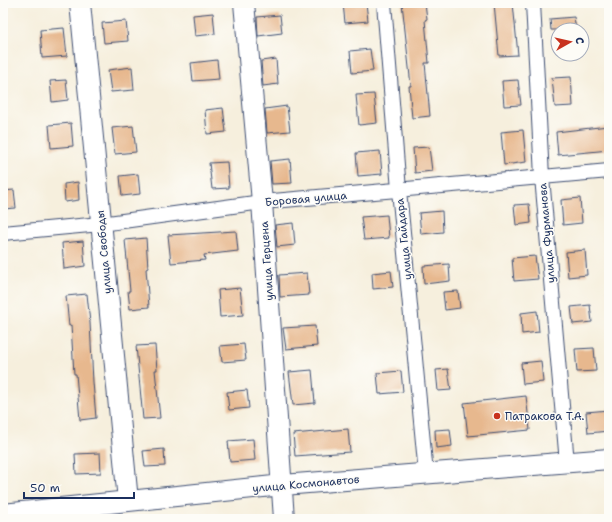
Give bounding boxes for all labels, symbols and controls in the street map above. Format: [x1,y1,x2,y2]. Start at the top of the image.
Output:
north arrow [550,22,590,62]
text: С [572,36,587,45]
street label: улица Фурманова [535,182,559,284]
street label: Боровая улица [264,188,348,210]
street label: улица Гайдара [392,197,416,281]
street label: улица Свободы [93,210,115,294]
street label: улица Герцена [257,221,277,301]
place label: Патракова Т.А. [505,409,584,424]
marker: Патракова Т.А. [492,411,502,421]
street label: улица Космонавтов [252,472,360,496]
scale bar [24,474,134,500]
text: 50 m [30,480,60,496]

